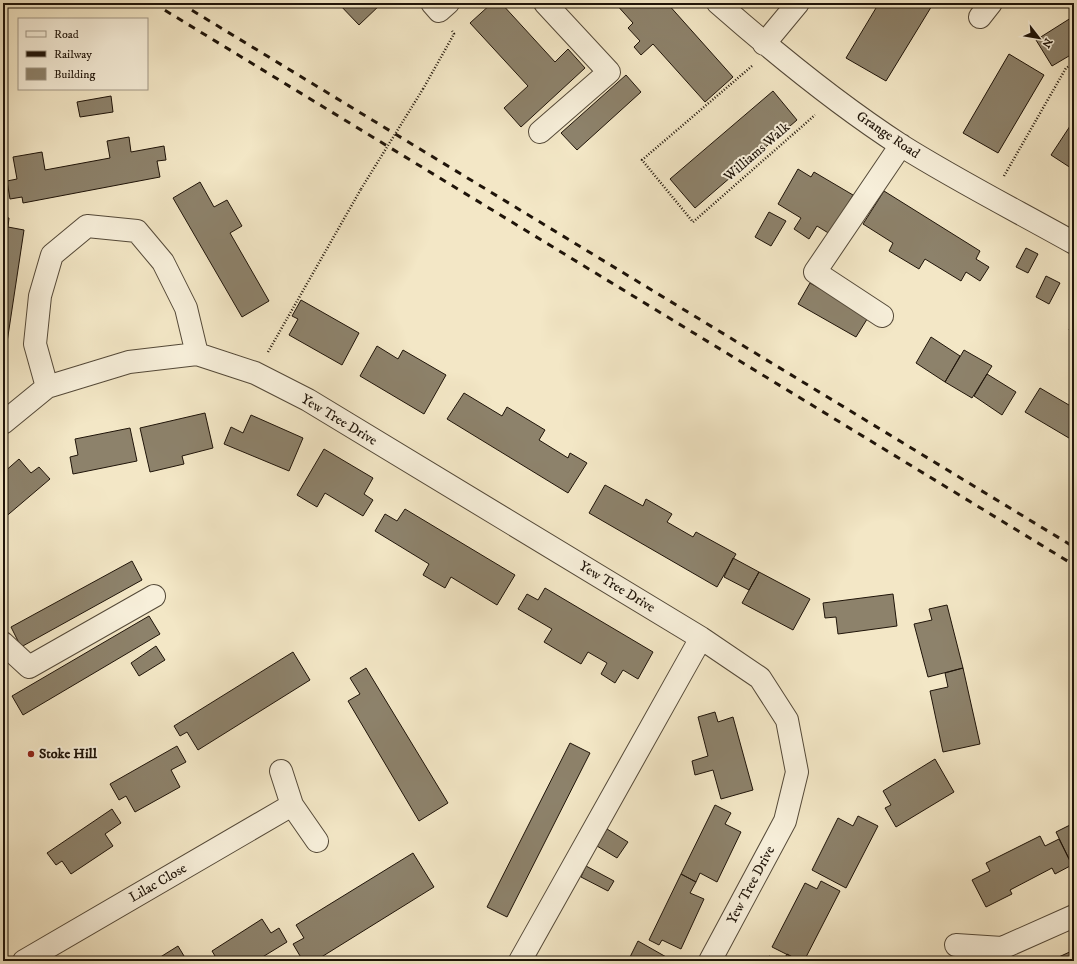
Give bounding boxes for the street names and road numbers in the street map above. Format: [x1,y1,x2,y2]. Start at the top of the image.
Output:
street label: Grange Road [853,107,923,163]
street label: Williams Walk [720,118,794,186]
street label: Yew Tree Drive [298,390,381,450]
street label: Yew Tree Drive [576,557,659,617]
street label: Yew Tree Drive [723,843,779,927]
street label: Lilac Close [126,859,190,907]

